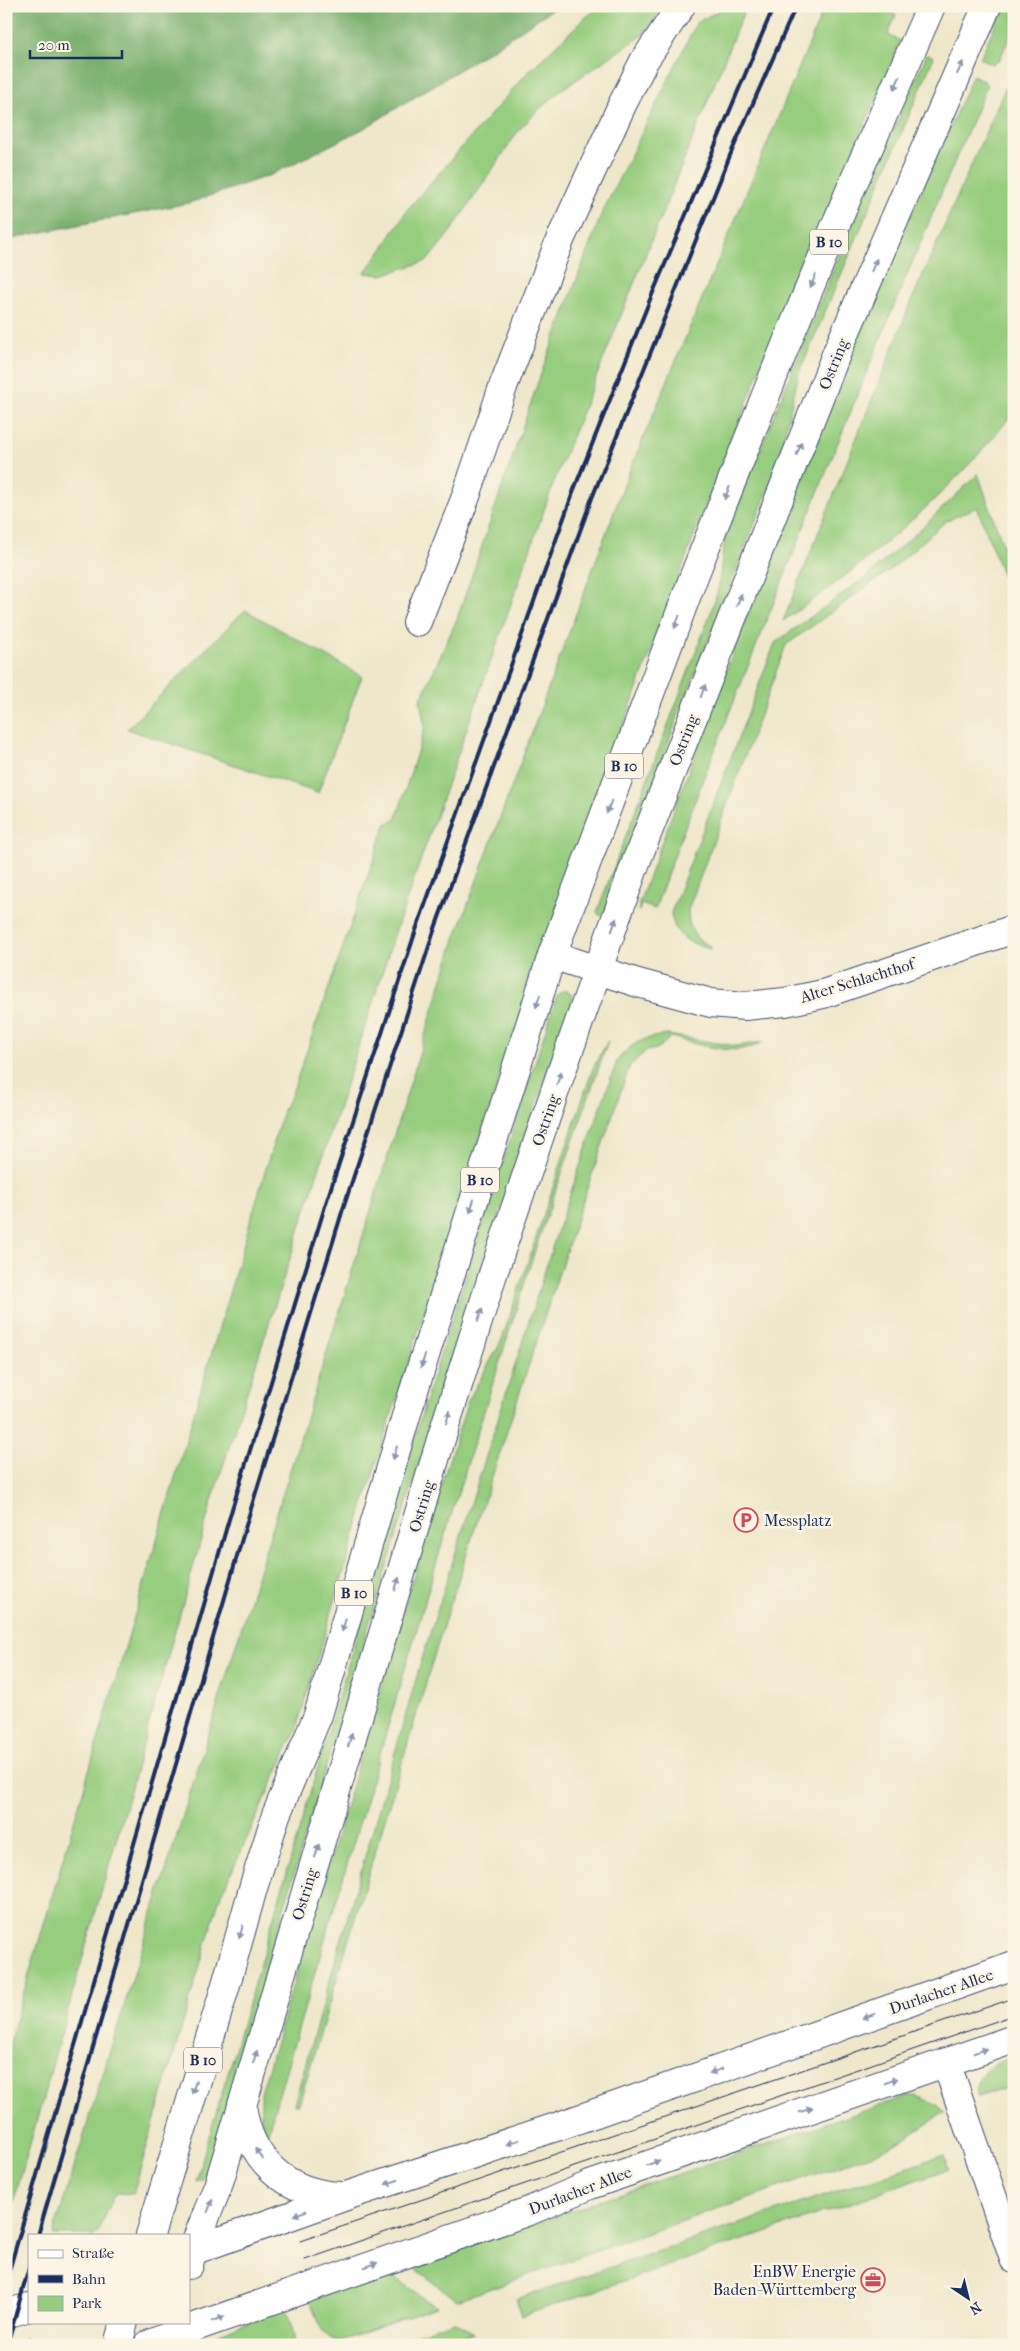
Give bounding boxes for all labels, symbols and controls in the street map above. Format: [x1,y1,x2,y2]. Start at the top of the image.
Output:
scale bar [30,28,122,60]
text: 20 m [38,36,70,54]
one-way arrow [956,61,964,75]
one-way arrow [893,76,901,90]
road number: B 10 [810,230,848,254]
one-way arrow [870,257,878,272]
one-way arrow [808,273,816,288]
street label: Ostring [815,335,852,393]
one-way arrow [796,442,804,456]
one-way arrow [723,485,730,500]
one-way arrow [736,592,743,607]
one-way arrow [673,615,681,630]
one-way arrow [699,683,707,698]
street label: Ostring [665,711,702,769]
road number: B 10 [605,754,643,778]
one-way arrow [605,800,612,815]
one-way arrow [611,917,618,932]
street label: Alter Schlachthof [797,953,920,1007]
one-way arrow [533,994,541,1009]
one-way arrow [555,1070,563,1085]
street label: Ostring [528,1091,563,1149]
road number: B 10 [461,1168,499,1192]
one-way arrow [467,1199,475,1214]
one-way arrow [477,1308,484,1323]
one-way arrow [419,1354,427,1369]
one-way arrow [444,1410,452,1425]
one-way arrow [391,1445,399,1460]
street label: Ostring [405,1477,439,1535]
parking icon: Messplatz [733,1507,759,1533]
place label: Messplatz [764,1511,831,1530]
one-way arrow [394,1577,402,1592]
road number: B 10 [335,1580,373,1606]
one-way arrow [340,1618,348,1633]
one-way arrow [347,1732,355,1747]
one-way arrow [313,1843,321,1858]
street label: Ostring [288,1865,322,1923]
one-way arrow [236,1924,244,1939]
street label: Durlacher Allee [887,1965,996,2018]
one-way arrow [861,2013,876,2020]
one-way arrow [973,2046,988,2054]
road number: B 10 [184,2048,222,2072]
one-way arrow [252,2049,260,2064]
one-way arrow [708,2067,723,2075]
one-way arrow [884,2077,899,2085]
one-way arrow [190,2080,198,2095]
one-way arrow [799,2106,814,2114]
one-way arrow [505,2139,520,2146]
one-way arrow [254,2147,264,2161]
one-way arrow [645,2159,660,2166]
street label: Durlacher Allee [526,2162,634,2219]
one-way arrow [384,2179,399,2186]
one-way arrow [206,2198,214,2213]
one-way arrow [293,2209,308,2217]
legend [28,2234,190,2324]
text: Straße [72,2244,115,2262]
one-way arrow [364,2260,379,2268]
place label: EnBW Energie Baden-Württemberg [713,2262,856,2299]
office icon: EnBW Energie Baden-Württemberg [860,2267,886,2293]
text: Bahn [72,2270,106,2288]
north arrow [942,2274,992,2324]
text: Park [72,2294,102,2312]
text: N [966,2298,984,2318]
one-way arrow [211,2315,226,2323]

